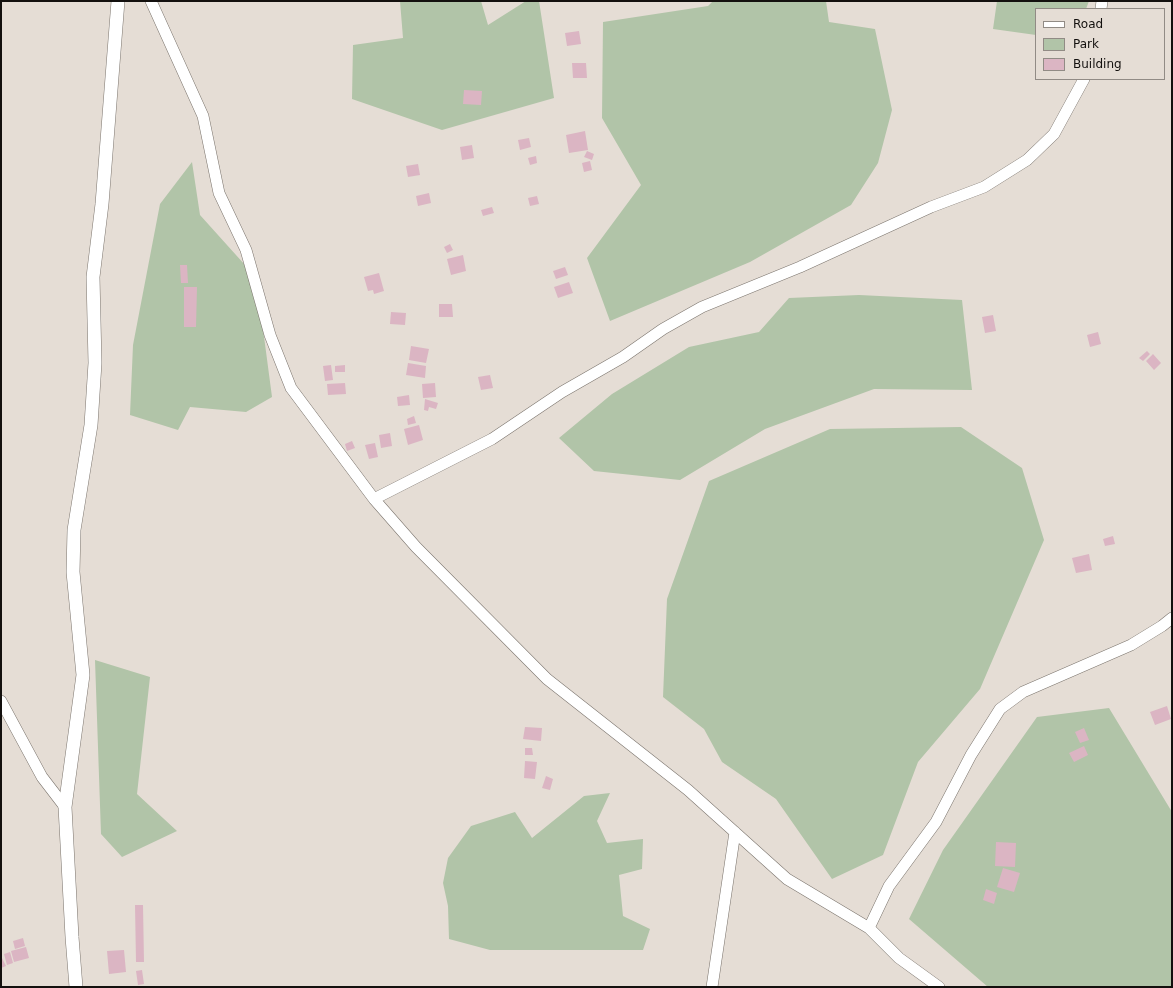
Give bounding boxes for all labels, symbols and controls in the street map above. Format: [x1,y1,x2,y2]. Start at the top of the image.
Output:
legend [1035,8,1165,80]
text: Road [1073,17,1103,31]
text: Park [1073,37,1099,51]
text: Building [1073,57,1122,71]

